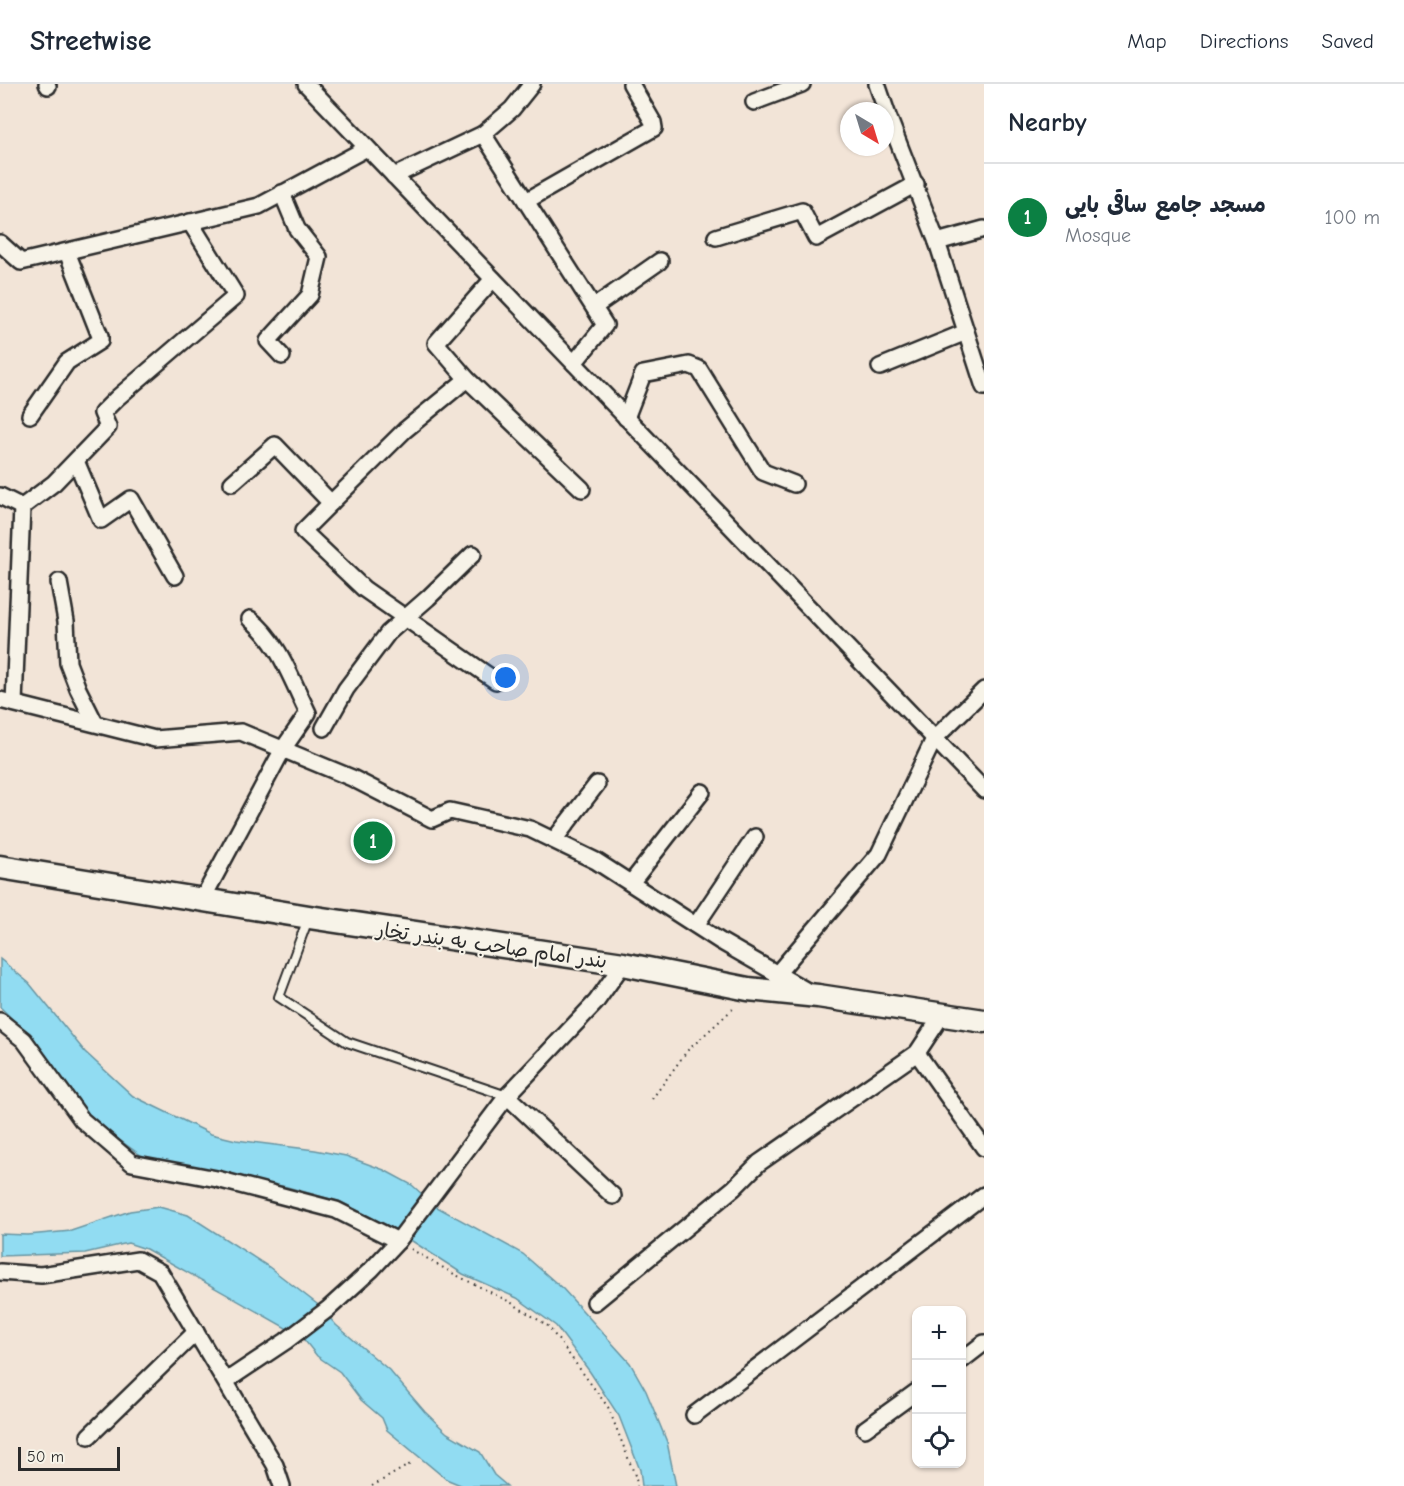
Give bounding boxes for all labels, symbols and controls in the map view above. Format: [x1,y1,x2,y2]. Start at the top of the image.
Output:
text: Streetwise [30,25,151,57]
text: Map [1127,29,1167,53]
text: Directions [1200,29,1289,53]
text: Saved [1322,29,1374,53]
north arrow [840,102,894,156]
text: Nearby [1008,108,1087,138]
text: مسجد جامع ساقی بایی [1065,192,1266,218]
text: 1 [1024,206,1031,229]
text: 100 m [1325,206,1380,229]
text: Mosque [1065,224,1131,247]
your location [491,663,520,692]
pin: 1 [354,818,392,864]
street label: بندر امام صاحب به بندر تخار [373,918,609,976]
map controls [912,1306,966,1468]
button: + [912,1306,966,1360]
button: − [912,1360,966,1414]
button: locate [912,1414,966,1468]
scale bar [18,1444,120,1472]
text: 50 m [27,1448,64,1466]

